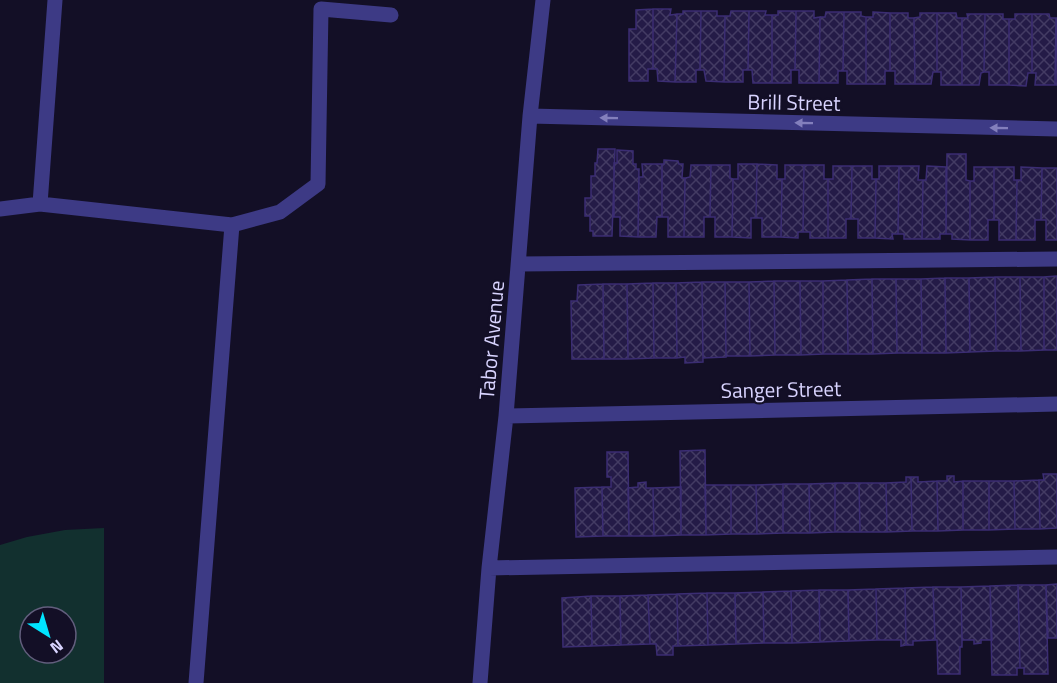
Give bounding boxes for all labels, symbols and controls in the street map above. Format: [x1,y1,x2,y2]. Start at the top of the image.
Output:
street label: Brill Street [747,85,842,119]
one-way arrow [599,114,618,123]
one-way arrow [794,118,813,128]
one-way arrow [989,123,1008,133]
street label: Tabor Avenue [470,279,512,401]
street label: Sanger Street [720,372,842,406]
north arrow [18,605,78,665]
text: N [45,634,69,660]

